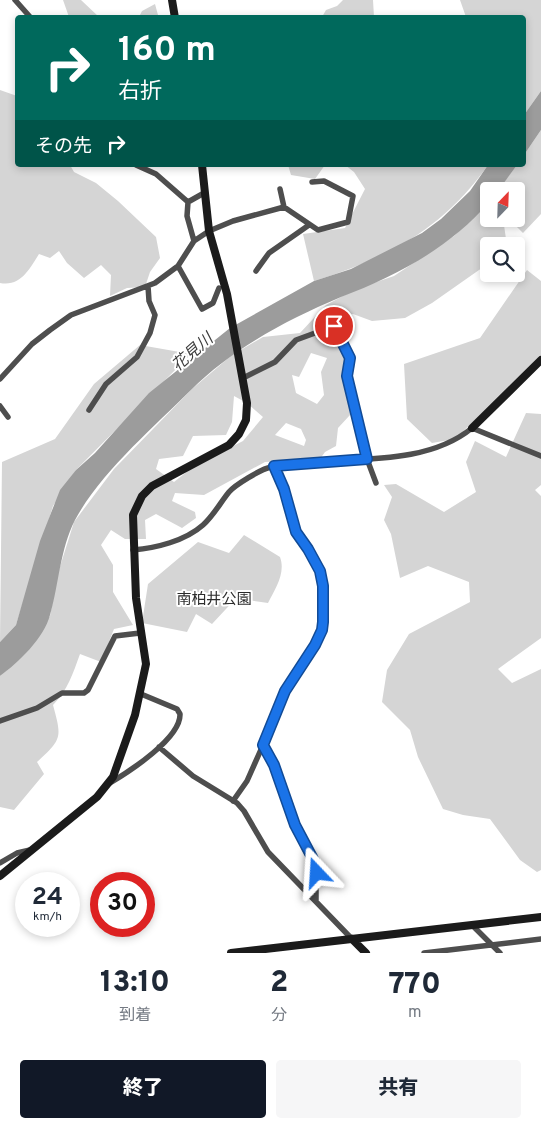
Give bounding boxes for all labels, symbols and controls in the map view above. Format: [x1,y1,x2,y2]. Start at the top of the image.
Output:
text: 160 m [118,29,216,73]
icon: right [35,35,100,100]
text: 右折 [118,79,162,106]
icon: right [102,130,130,158]
text: その先 [35,135,92,159]
north arrow [480,182,525,228]
map controls [480,182,525,282]
button: search [480,237,525,282]
pin [313,305,355,347]
icon: arrive [320,312,348,340]
water label: 花見川 [168,328,219,376]
park label: 南柏井公園 [176,590,252,610]
position arrow [290,846,342,898]
speed limit sign: 30 [90,872,155,937]
text: 24 [32,882,63,914]
text: km/h [33,909,62,925]
text: 13:10 [100,965,170,1002]
text: 2 [270,965,288,1002]
text: 770 [389,967,441,1004]
text: m [408,1003,421,1023]
text: 到着 [119,1006,151,1026]
text: 分 [271,1006,287,1026]
button: 終了 [20,1060,266,1118]
button: 共有 [276,1060,521,1118]

